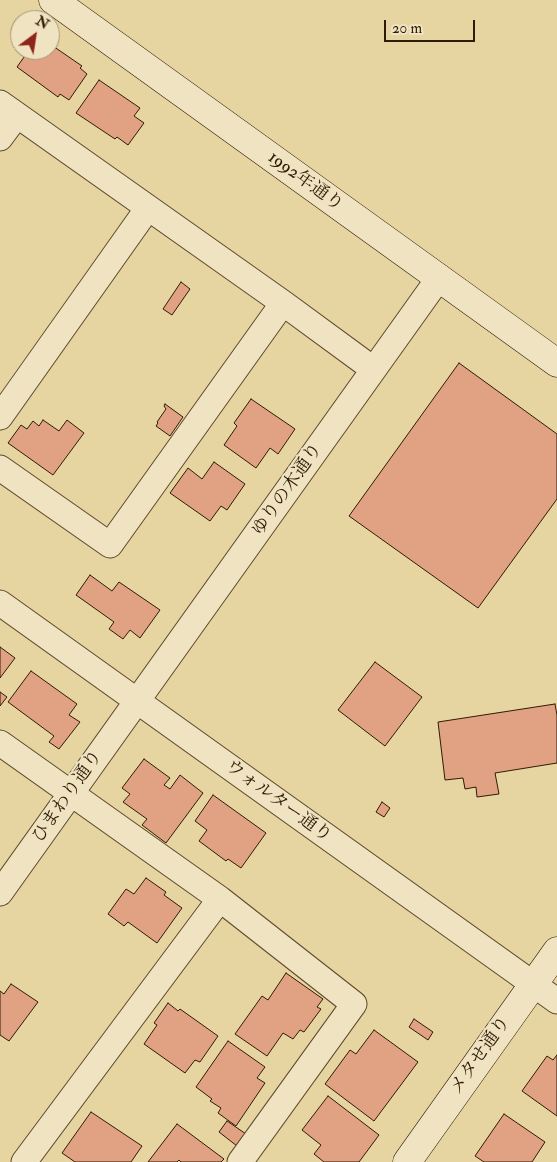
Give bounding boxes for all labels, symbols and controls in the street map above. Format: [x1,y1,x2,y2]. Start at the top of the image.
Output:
north arrow [10,10,60,60]
scale bar [387,10,478,42]
text: N [33,12,52,33]
text: 20 m [392,19,422,38]
street label: 1992年通り [263,147,347,217]
street label: ゆりの木通り [248,440,328,540]
street label: ひまわり通り [28,747,108,847]
street label: ウォルター通り [221,756,335,848]
street label: メタせ通り [446,1013,516,1099]

